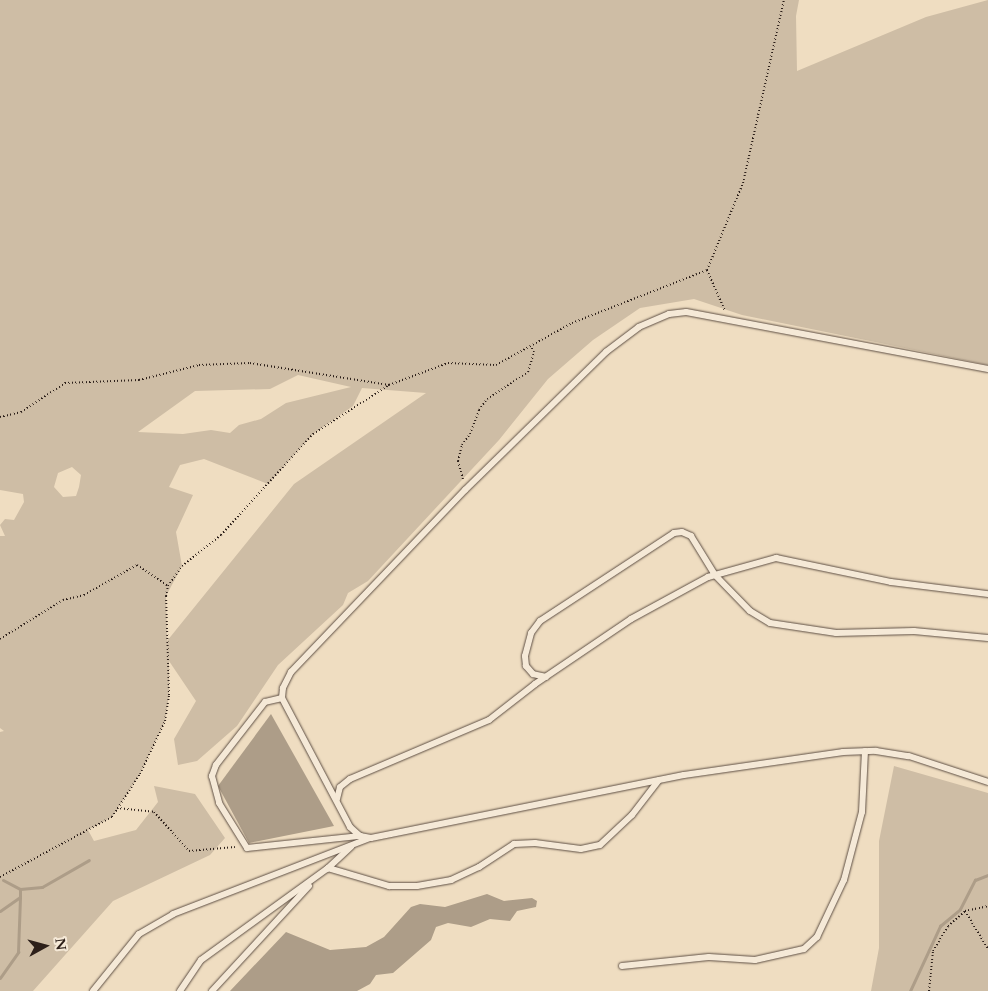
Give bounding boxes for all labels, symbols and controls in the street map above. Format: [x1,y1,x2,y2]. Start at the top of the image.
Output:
north arrow [20,921,70,971]
text: N [50,937,71,951]

